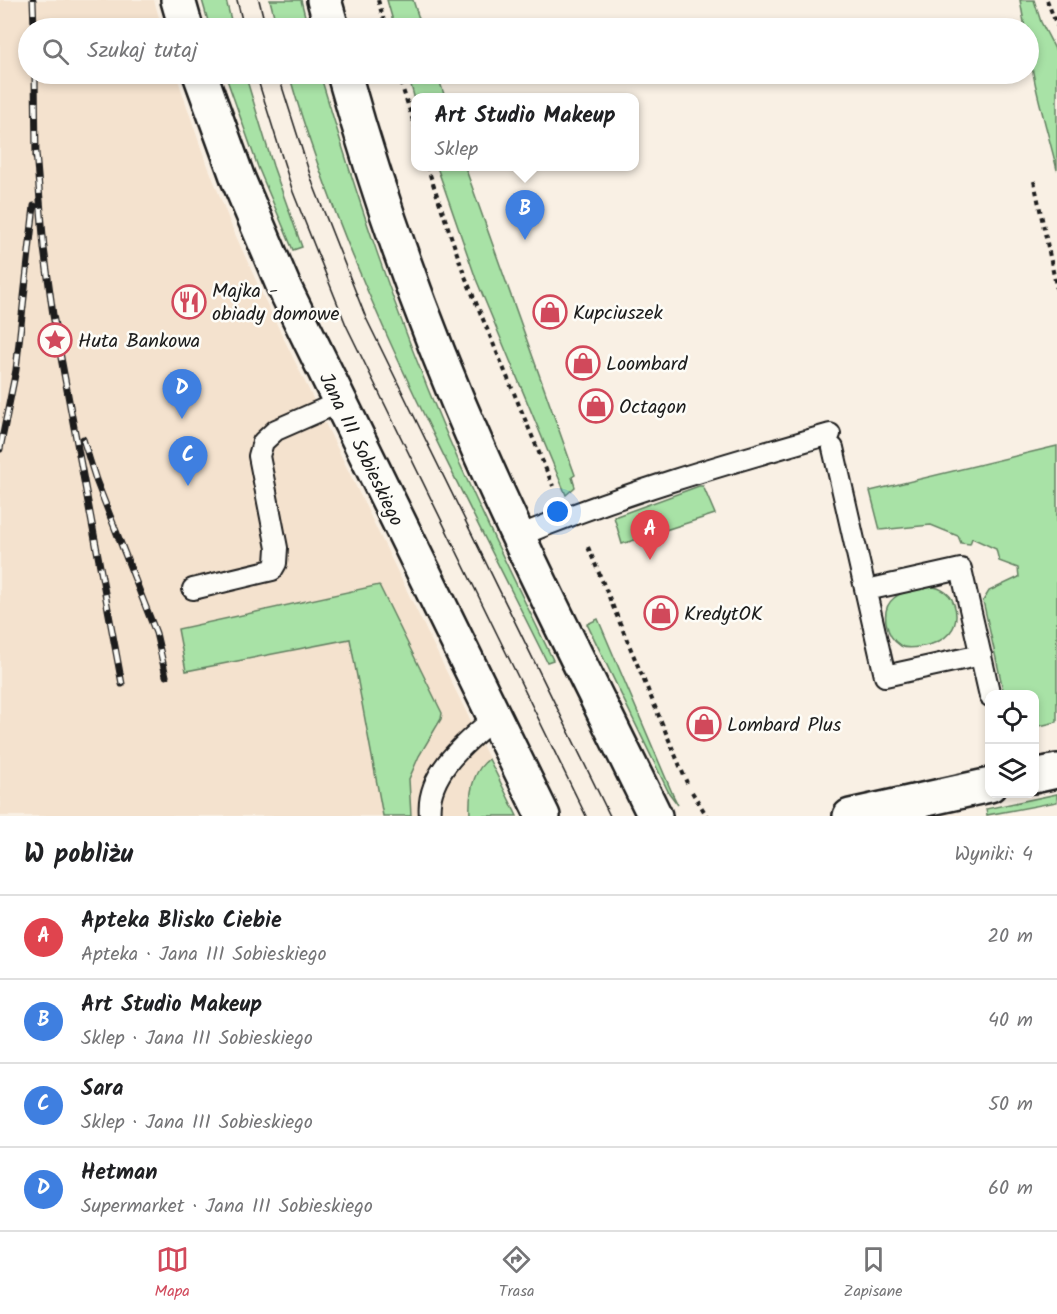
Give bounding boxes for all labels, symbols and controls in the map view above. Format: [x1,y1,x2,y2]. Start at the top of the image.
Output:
search box [18,18,1039,84]
text: Szukaj tutaj [87,34,198,69]
icon: search [39,35,72,68]
popup [411,93,639,171]
text: Art Studio Makeup [434,99,616,134]
text: Sklep [434,134,478,166]
pin: B [506,190,544,240]
place label: Majka - obiady domowe [212,276,340,331]
restaurant icon: Majka - obiady domowe [171,284,207,320]
shop icon: Kupciuszek [532,294,568,330]
place label: Kupciuszek [573,298,664,330]
place icon: Huta Bankowa [37,322,73,358]
place label: Huta Bankowa [78,326,200,358]
shop icon: Loombard [565,345,601,381]
place label: Loombard [606,349,688,381]
street label: Jana III Sobieskiego [309,368,411,532]
pin: D [162,370,201,419]
shop icon: Octagon [578,388,614,424]
place label: Octagon [619,392,687,424]
pin: C [168,436,207,486]
your location [543,497,572,526]
pin: A [630,510,670,560]
shop icon: KredytOK [643,595,679,631]
place label: KredytOK [684,599,763,631]
map controls [985,690,1039,798]
button: locate [985,690,1039,744]
shop icon: Lombard Plus [686,706,722,742]
place label: Lombard Plus [727,710,842,742]
button: layers [985,744,1039,798]
text: W pobliżu [24,834,133,876]
text: Wyniki: 4 [954,839,1033,871]
text: Apteka Blisko Ciebie [81,904,282,939]
text: A [37,921,50,953]
text: 20 m [987,921,1033,953]
text: Apteka · Jana III Sobieskiego [81,939,327,971]
text: Art Studio Makeup [81,988,262,1023]
text: B [37,1005,50,1037]
text: 40 m [988,1005,1033,1037]
text: Sklep · Jana III Sobieskiego [81,1023,313,1055]
text: Sara [81,1072,124,1107]
text: C [37,1089,50,1121]
text: 50 m [988,1089,1033,1121]
text: Sklep · Jana III Sobieskiego [81,1107,313,1139]
text: Hetman [81,1156,157,1191]
text: D [37,1173,50,1205]
text: 60 m [988,1173,1033,1205]
text: Supermarket · Jana III Sobieskiego [81,1191,373,1223]
tab: Mapa [155,1243,190,1304]
tab: Trasa [499,1243,535,1304]
tab: Zapisane [844,1243,902,1304]

